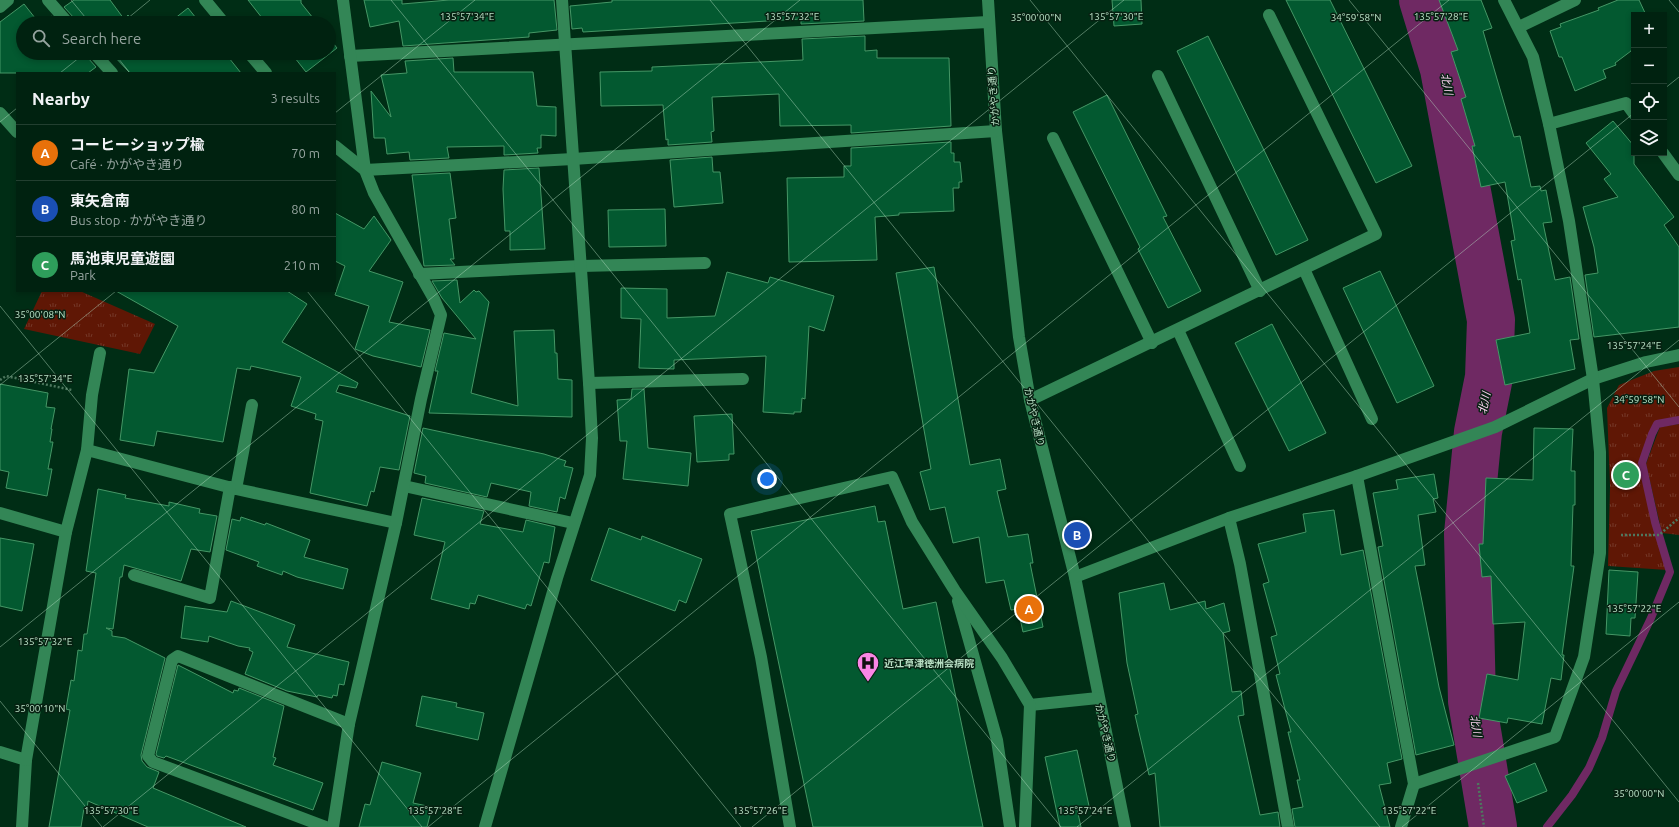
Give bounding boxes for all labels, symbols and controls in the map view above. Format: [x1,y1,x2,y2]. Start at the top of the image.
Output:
text: 135°57'34"E [440,11,495,22]
text: 135°57'32"E [765,11,820,22]
text: 135°57'30"E [1089,11,1144,22]
text: 135°57'28"E [1414,11,1469,22]
text: 35°00'00"N [1011,12,1061,23]
text: 34°59'58"N [1331,12,1381,23]
map controls [1631,12,1667,156]
button: + [1631,12,1667,48]
search box [16,16,336,60]
icon: search [30,27,52,49]
text: Search here [62,30,141,47]
button: − [1631,48,1667,84]
street label: かがやき通り [986,66,1001,126]
water label: 北川 [1439,72,1455,97]
button: locate [1631,84,1667,120]
text: Nearby [32,89,90,108]
text: 3 results [270,91,320,105]
button: layers [1631,120,1667,156]
text: コーヒーショップ楡 [70,136,205,153]
text: A [40,146,50,160]
text: 70 m [291,146,320,160]
text: Café · かがやき通り [70,157,184,171]
text: 東矢倉南 [70,192,130,209]
text: B [41,202,49,216]
text: 80 m [291,202,320,216]
text: Bus stop · かがやき通り [70,213,207,227]
text: 馬池東児童遊園 [70,250,175,267]
text: C [41,258,49,272]
text: 210 m [284,258,320,272]
text: Park [70,268,96,282]
text: 35°00'08"N [15,309,65,320]
text: 135°57'24"E [1607,340,1662,351]
text: 135°57'34"E [18,373,73,384]
street label: かがやき通り [1022,387,1047,448]
water label: 北川 [1476,390,1492,415]
text: 34°59'58"N [1614,394,1664,405]
pin: C [1613,460,1639,490]
your location [757,469,777,489]
pin: B [1064,520,1090,550]
pin: A [1016,594,1042,624]
text: 135°57'22"E [1607,603,1662,614]
text: 135°57'32"E [18,636,73,647]
hospital icon: 近江草津徳洲会病院 [855,650,881,683]
place label: 近江草津徳洲会病院 [884,658,974,669]
text: 35°00'10"N [15,703,65,714]
street label: かがやき通り [1093,703,1118,764]
water label: 北川 [1468,714,1484,739]
text: 35°00'00"N [1614,788,1664,799]
text: 135°57'30"E [84,805,139,816]
text: 135°57'28"E [408,805,463,816]
text: 135°57'26"E [733,805,788,816]
text: 135°57'24"E [1058,805,1113,816]
text: 135°57'22"E [1382,805,1437,816]

